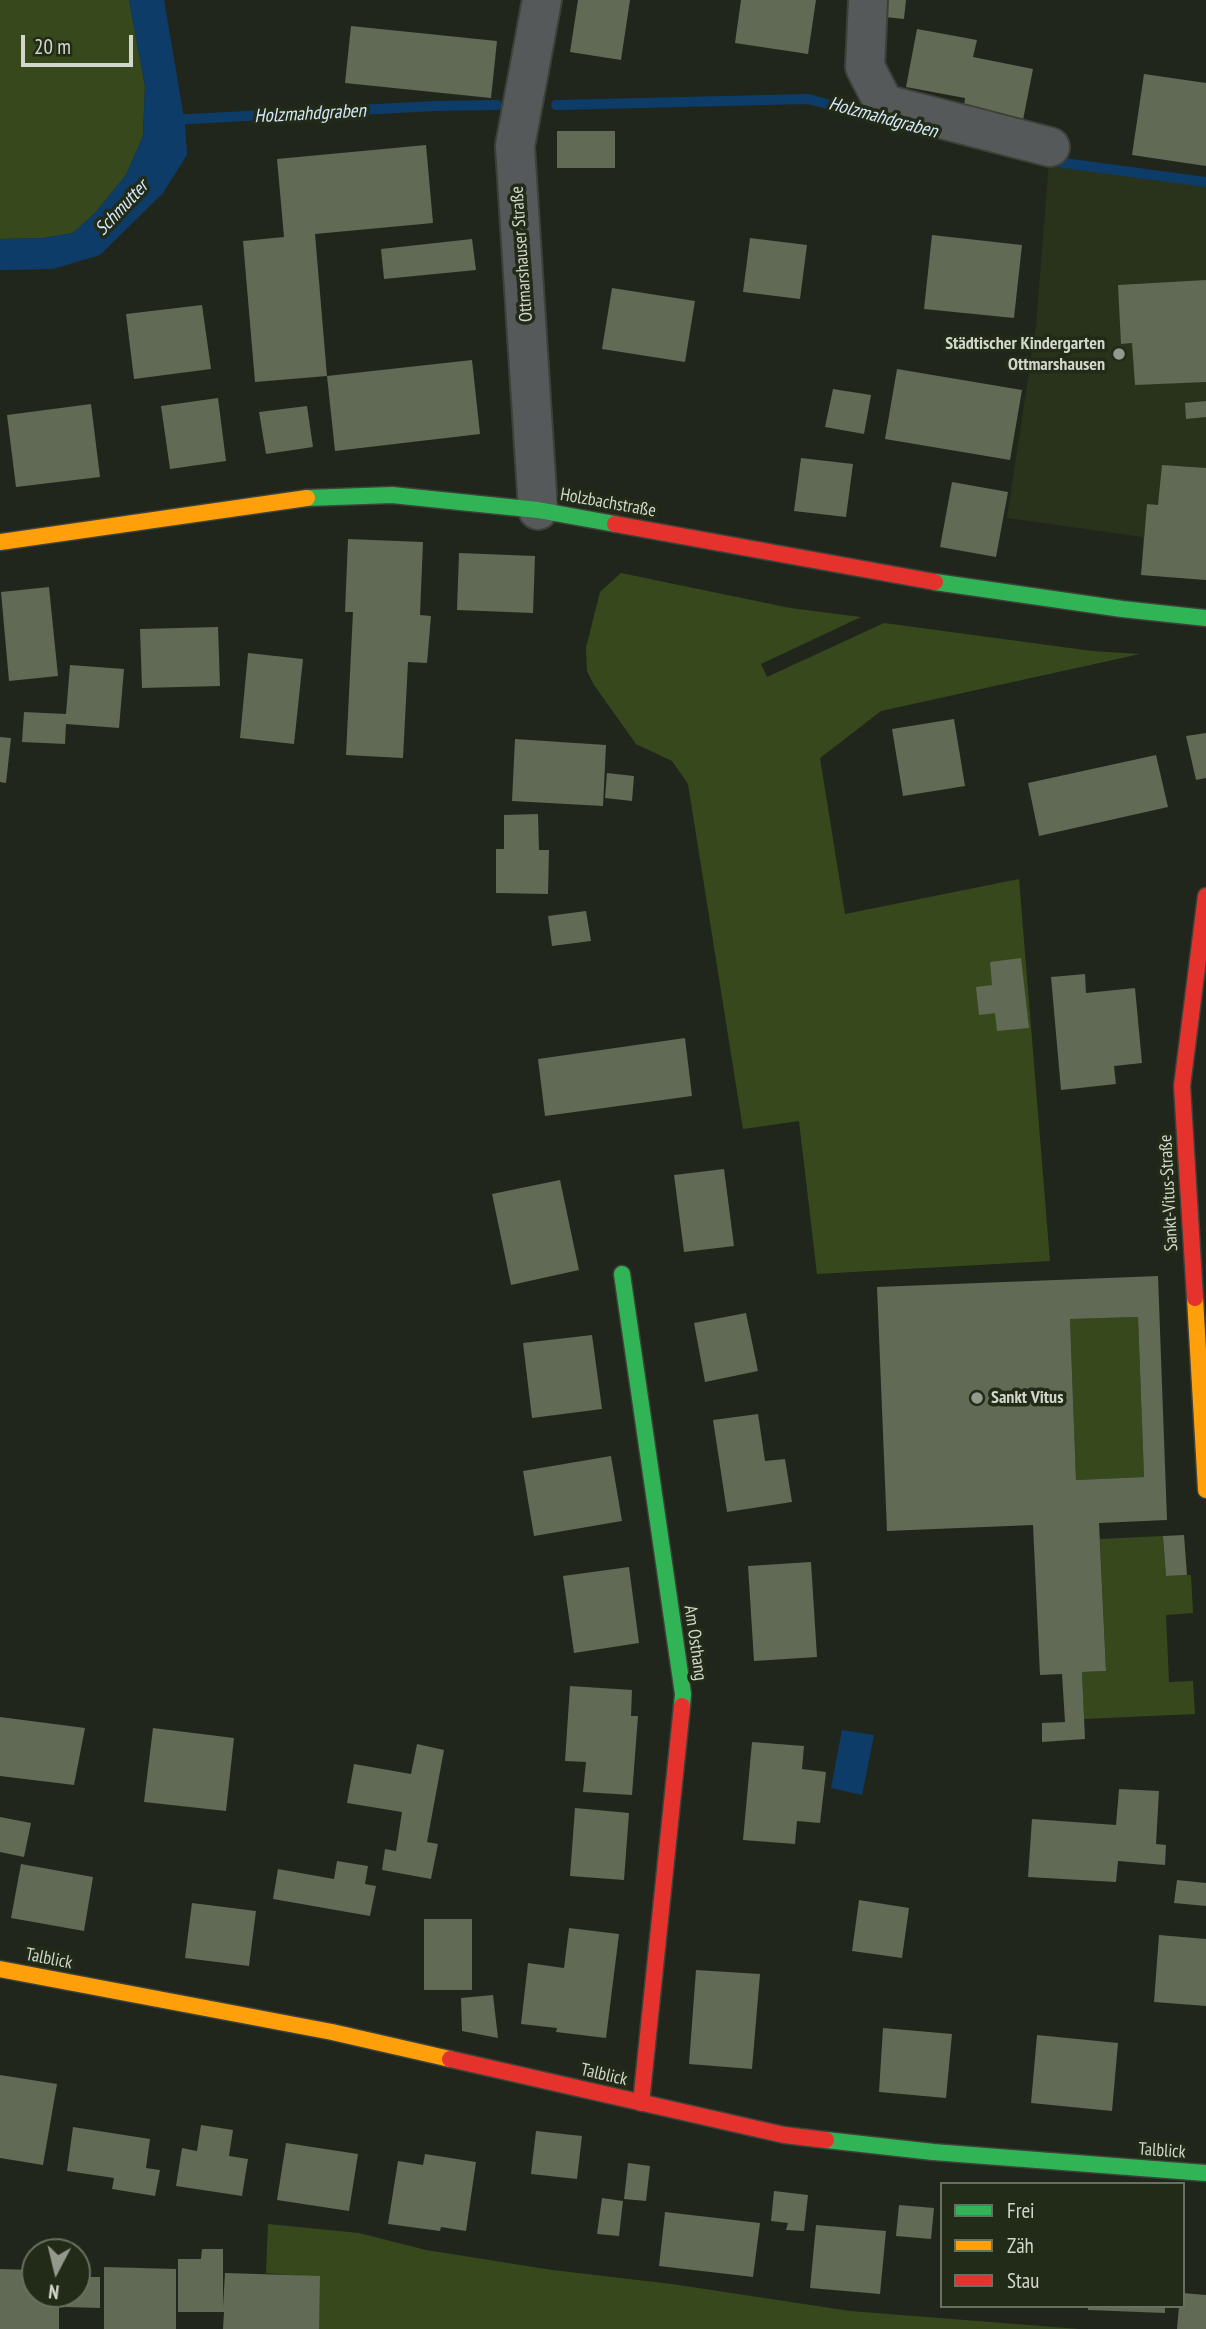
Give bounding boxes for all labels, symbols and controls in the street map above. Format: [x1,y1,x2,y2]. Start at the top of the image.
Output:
scale bar [24,21,136,65]
text: 20 m [34,33,71,60]
water label: Holzmahdgraben [826,93,940,143]
water label: Holzmahdgraben [254,100,366,128]
water label: Schmutter [91,176,153,240]
street label: Ottmarshauser Straße [506,185,538,323]
place label: Städtischer Kindergarten Ottmarshausen [945,333,1105,376]
marker: Städtischer Kindergarten Ottmarshausen [1111,346,1127,362]
street label: Holzbachstraße [558,484,658,522]
street label: Sankt-Vitus-Straße [1155,1134,1183,1252]
place label: Sankt Vitus [991,1387,1063,1409]
marker: Sankt Vitus [969,1390,985,1406]
street label: Am Osthang [679,1604,711,1682]
street label: Talblick [24,1944,74,1974]
street label: Talblick [579,2059,629,2091]
street label: Talblick [1138,2139,1186,2163]
legend [940,2182,1185,2308]
text: Frei [1007,2197,1035,2224]
text: Zäh [1007,2232,1034,2259]
north arrow [21,2238,91,2308]
text: Stau [1007,2267,1039,2294]
text: N [47,2279,60,2304]

